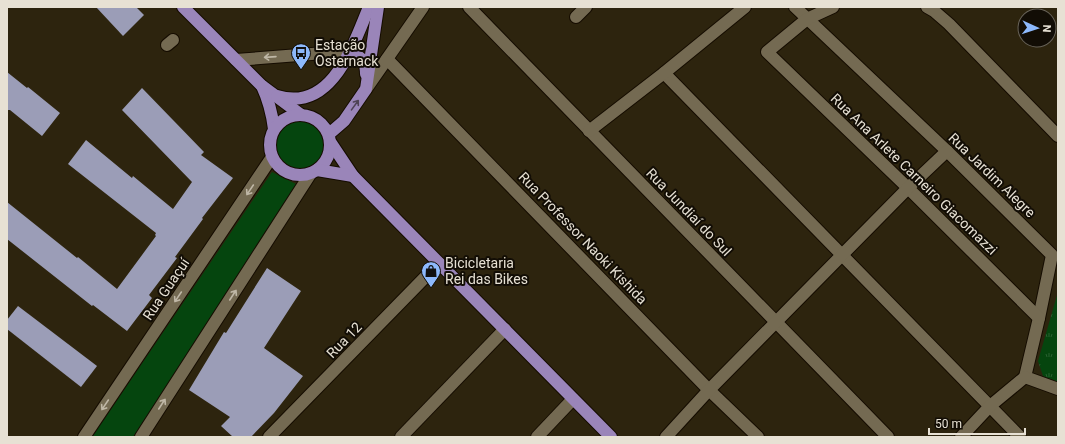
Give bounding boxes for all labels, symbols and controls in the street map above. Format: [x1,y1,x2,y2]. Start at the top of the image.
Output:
north arrow [1017,8,1057,48]
text: N [1040,24,1053,33]
place label: Estação Osternack [315,37,379,69]
bus stop icon: Estação Osternack [290,42,312,70]
one-way arrow [264,54,277,61]
street label: Rua Ana Arlete Carneiro Giacomazzi [828,90,1000,258]
one-way arrow [351,100,359,111]
street label: Rua Jardim Alegre [945,130,1039,220]
street label: Rua Jundiaí do Sul [643,165,735,259]
street label: Rua Professor Naoki Kishida [516,169,650,307]
one-way arrow [246,184,254,195]
street label: Rua Guaçuí [140,255,193,323]
place label: Bicicletaria Rei das Bikes [445,255,528,287]
shop icon: Bicicletaria Rei das Bikes [420,260,442,288]
one-way arrow [229,290,237,301]
one-way arrow [174,292,182,303]
street label: Rua 12 [323,319,365,361]
one-way arrow [158,399,166,410]
one-way arrow [101,400,109,411]
scale bar [929,410,1025,436]
text: 50 m [935,417,962,431]

